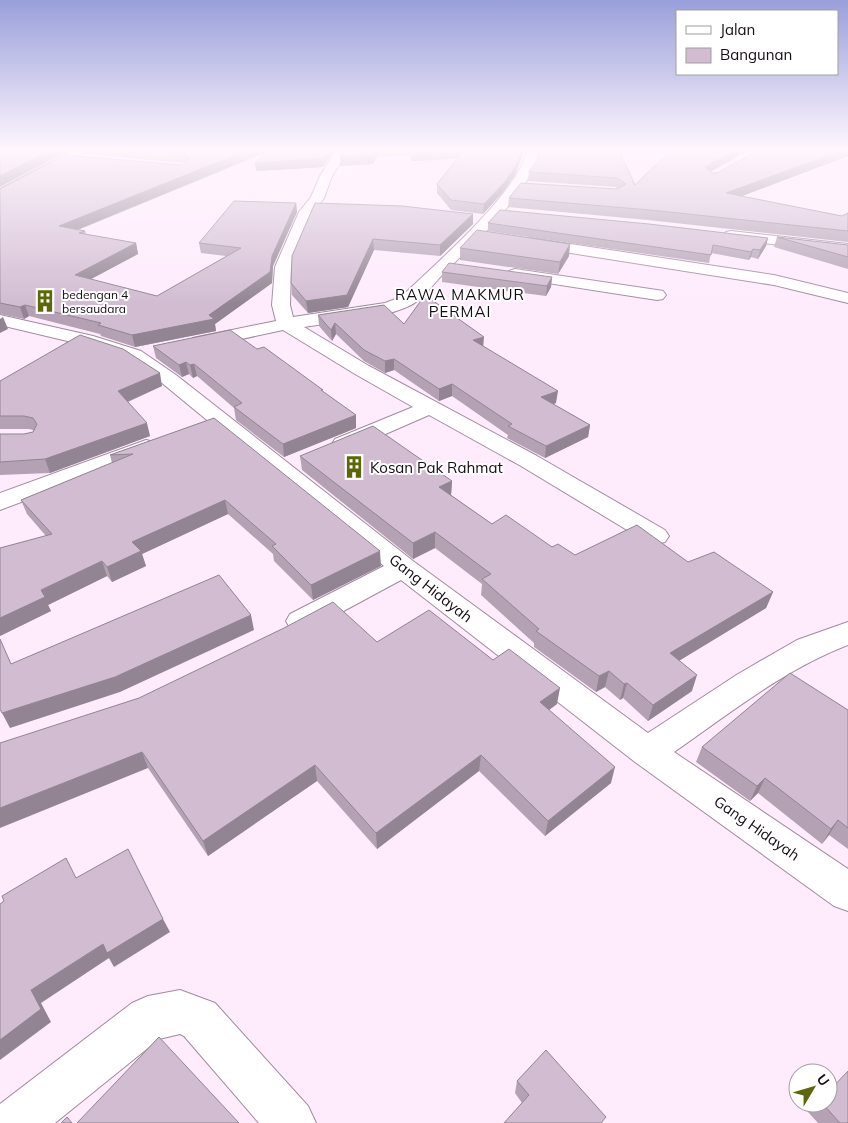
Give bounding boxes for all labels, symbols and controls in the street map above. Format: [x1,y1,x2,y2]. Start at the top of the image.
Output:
legend [676,10,838,75]
text: Jalan [720,20,755,39]
text: Bangunan [720,45,792,64]
district label: RAWA MAKMUR PERMAI [395,285,525,321]
place label: bedengan 4 bersaudara [62,287,128,316]
building icon: bedengan 4 bersaudara [32,288,58,314]
building icon: Kosan Pak Rahmat [341,454,367,480]
place label: Kosan Pak Rahmat [370,458,503,477]
street label: Gang Hidayah [386,550,476,626]
street label: Gang Hidayah [710,791,804,865]
north arrow [788,1063,838,1113]
text: U [813,1070,834,1090]

